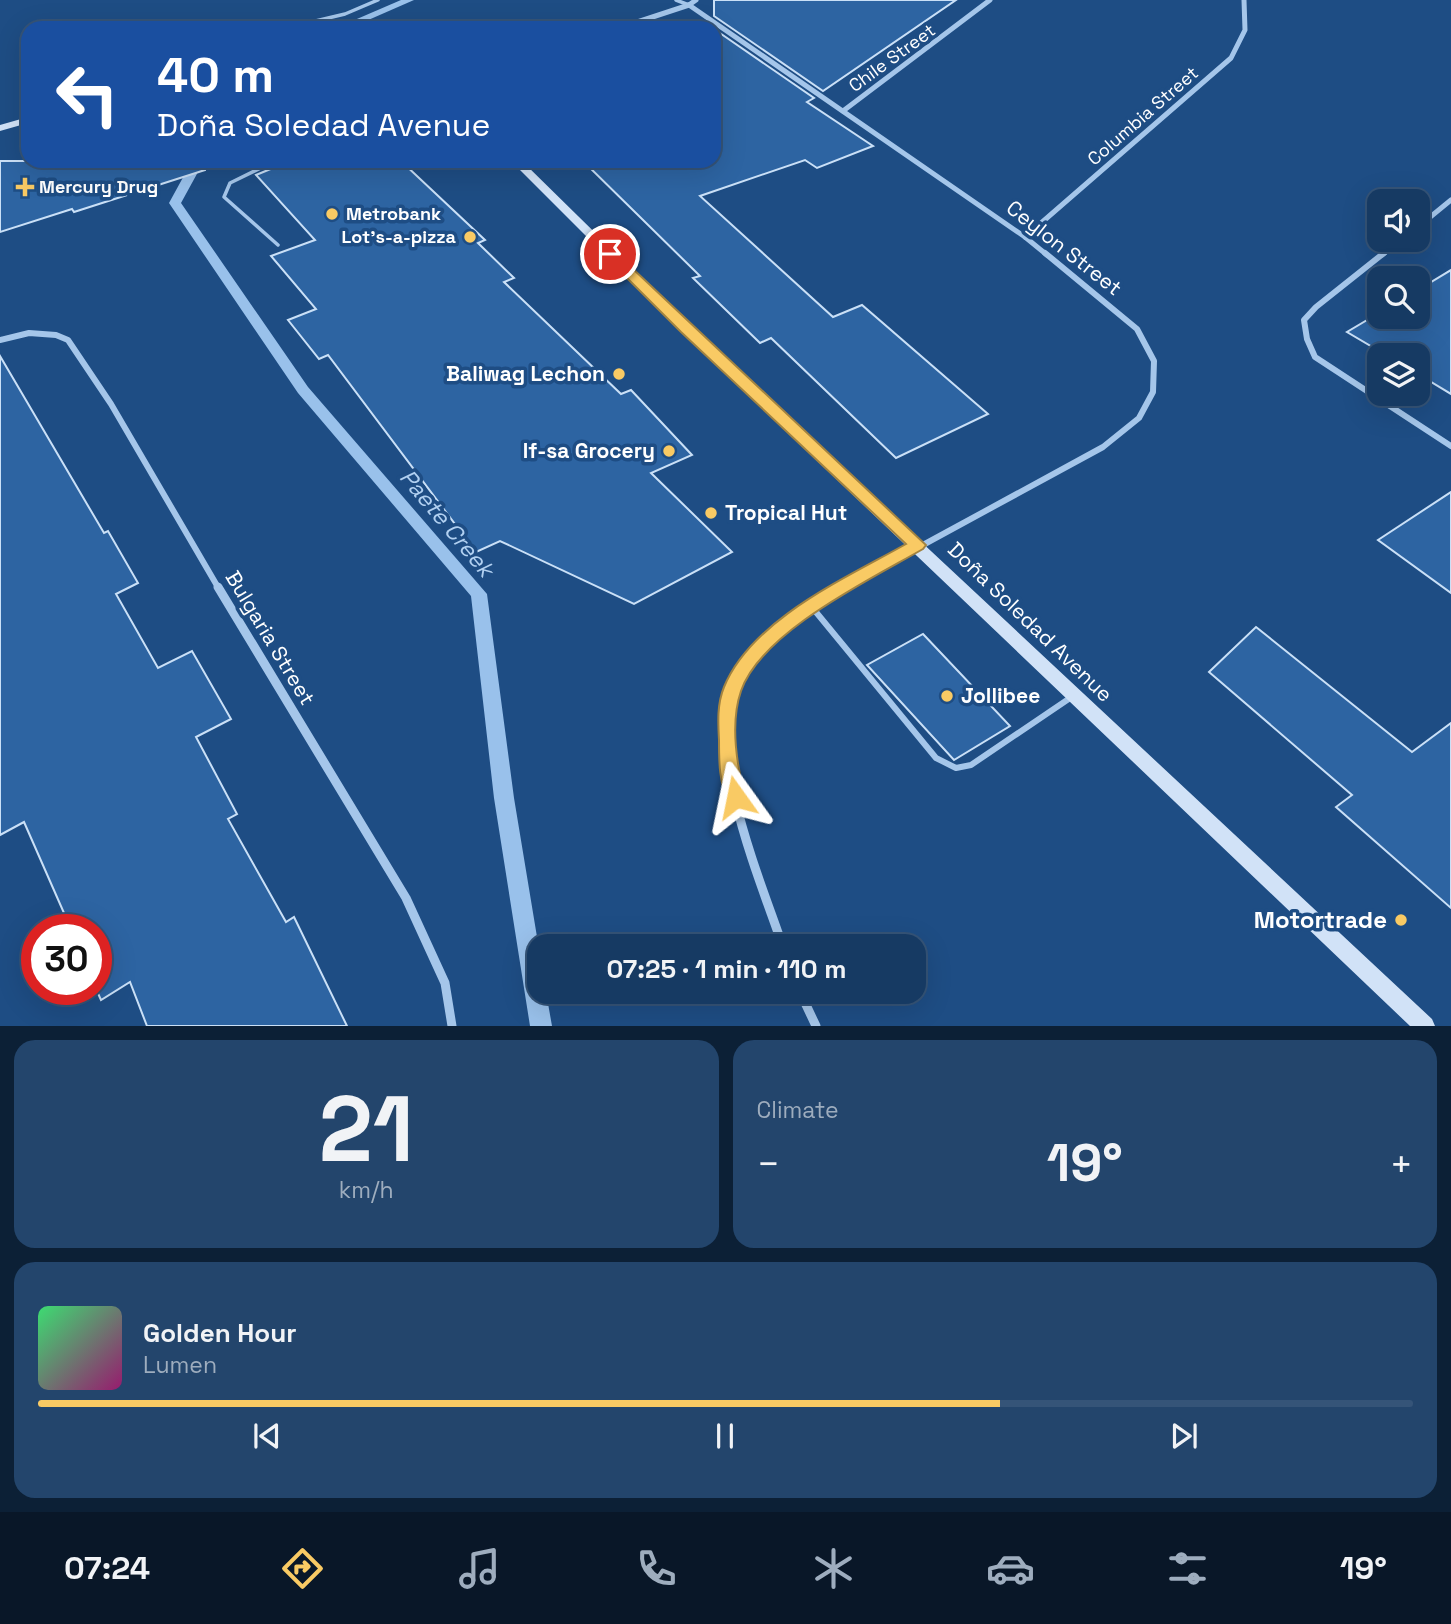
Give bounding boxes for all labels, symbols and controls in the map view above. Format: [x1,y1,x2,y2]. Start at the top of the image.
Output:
street label: Chile Street [844,18,940,97]
text: 40 m [157,44,274,106]
icon: left [42,49,133,140]
street label: Columbia Street [1082,61,1203,170]
text: Doña Soledad Avenue [157,105,490,145]
place label: Mercury Drug [39,175,158,198]
marker: Mercury Drug [17,179,33,195]
map controls [1367,189,1430,406]
button: sound [1367,189,1430,252]
street label: Ceylon Street [1001,194,1128,301]
place label: Metrobank [346,202,441,225]
marker: Metrobank [324,206,340,222]
pin [580,224,640,284]
place label: Lot's-a-pizza [341,225,457,248]
marker: Lot's-a-pizza [462,229,478,245]
icon: arrive [591,235,629,273]
button: search [1367,266,1430,329]
button: layers [1367,343,1430,406]
place label: Baliwag Lechon [446,360,605,387]
marker: Baliwag Lechon [611,366,627,382]
place label: If-sa Grocery [523,437,655,464]
marker: If-sa Grocery [661,443,677,459]
water label: Paete Creek [393,463,503,585]
place label: Tropical Hut [725,499,847,526]
marker: Tropical Hut [703,505,719,521]
street label: Doña Soledad Avenue [942,536,1118,707]
street label: Bulgaria Street [220,566,321,710]
place label: Jollibee [961,682,1040,709]
marker: Jollibee [939,688,955,704]
position arrow [699,760,773,834]
place label: Motortrade [1254,904,1387,935]
marker: Motortrade [1393,912,1409,928]
speed limit sign: 30 [21,914,112,1005]
text: 07:25 · 1 min · 110 m [607,952,846,986]
text: 21 [319,1071,414,1188]
text: Climate [757,1095,839,1125]
text: 19° [1047,1130,1123,1196]
text: − [757,1140,780,1188]
text: + [1389,1140,1413,1188]
text: km/h [339,1175,394,1205]
text: Golden Hour [143,1316,297,1350]
text: Lumen [143,1350,217,1380]
icon: previous [248,1417,286,1455]
icon: pause [706,1417,744,1455]
icon: next [1165,1417,1203,1455]
icon: directions [278,1544,327,1593]
icon: music [455,1544,504,1593]
icon: phone [632,1544,681,1593]
icon: climate [809,1544,858,1593]
icon: car [986,1544,1035,1593]
icon: filters [1163,1544,1212,1593]
text: 07:24 [64,1548,150,1588]
text: 19° [1340,1548,1387,1588]

